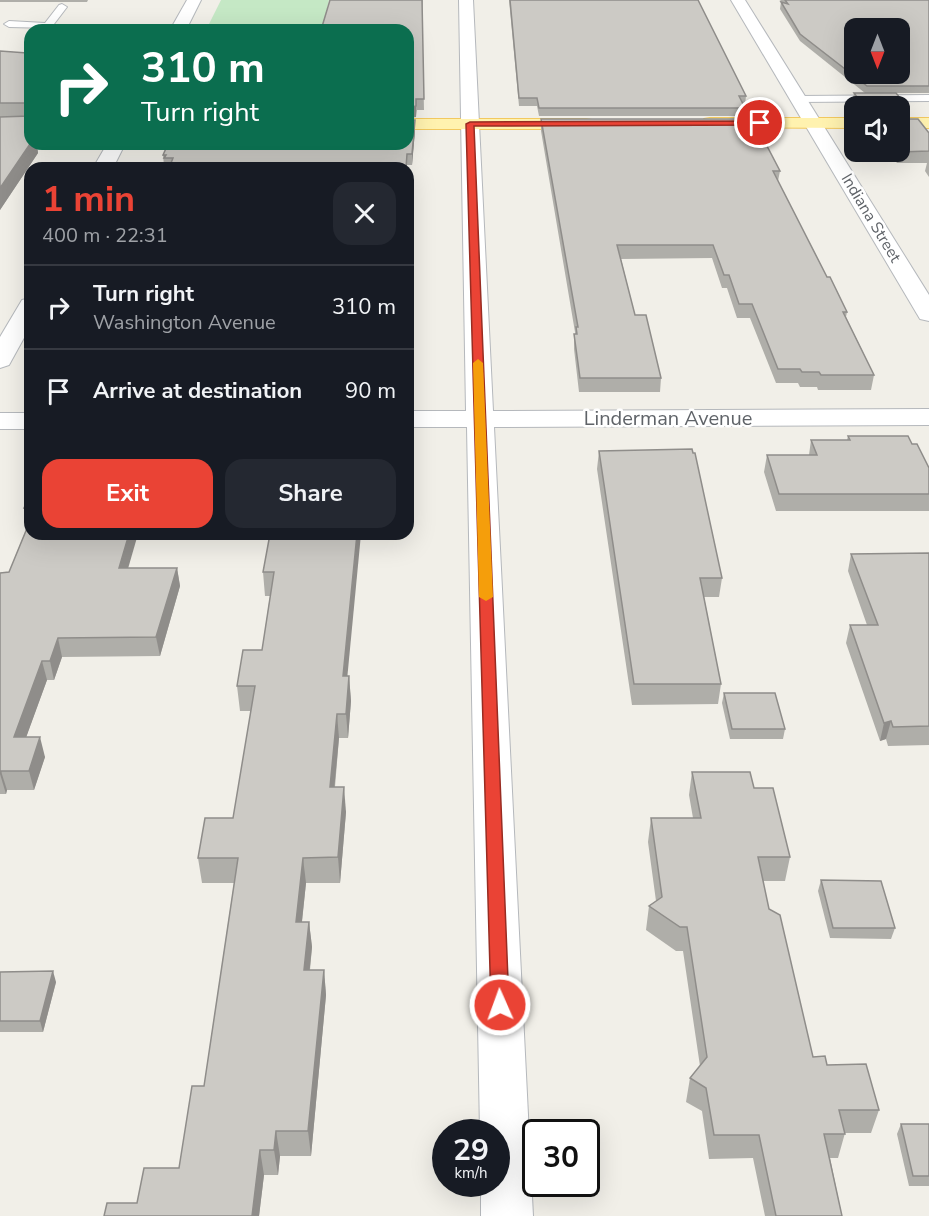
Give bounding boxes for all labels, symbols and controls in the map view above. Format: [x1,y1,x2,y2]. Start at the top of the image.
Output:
north arrow [844,18,910,84]
map controls [844,18,910,162]
text: 310 m [141,40,265,97]
icon: right [42,48,120,126]
text: Turn right [141,94,259,131]
button: sound [844,96,910,162]
pin [734,97,785,148]
icon: arrive [743,106,776,139]
street label: Indiana Street [836,169,906,267]
text: 1 min [42,175,135,224]
button: close [333,182,396,245]
text: 400 m · 22:31 [42,222,168,249]
text: Turn right [93,279,194,309]
icon: right [42,291,75,324]
text: 310 m [332,292,396,322]
text: Washington Avenue [93,309,276,336]
icon: arrive [42,375,75,408]
text: Arrive at destination [93,376,302,406]
text: 90 m [345,376,396,406]
street label: Linderman Avenue [584,405,752,432]
button: Exit [42,459,213,528]
button: Share [225,459,396,528]
position arrow [468,973,532,1037]
speed limit sign: 30 [522,1119,600,1197]
text: 29 [453,1130,489,1171]
text: km/h [454,1163,488,1183]

